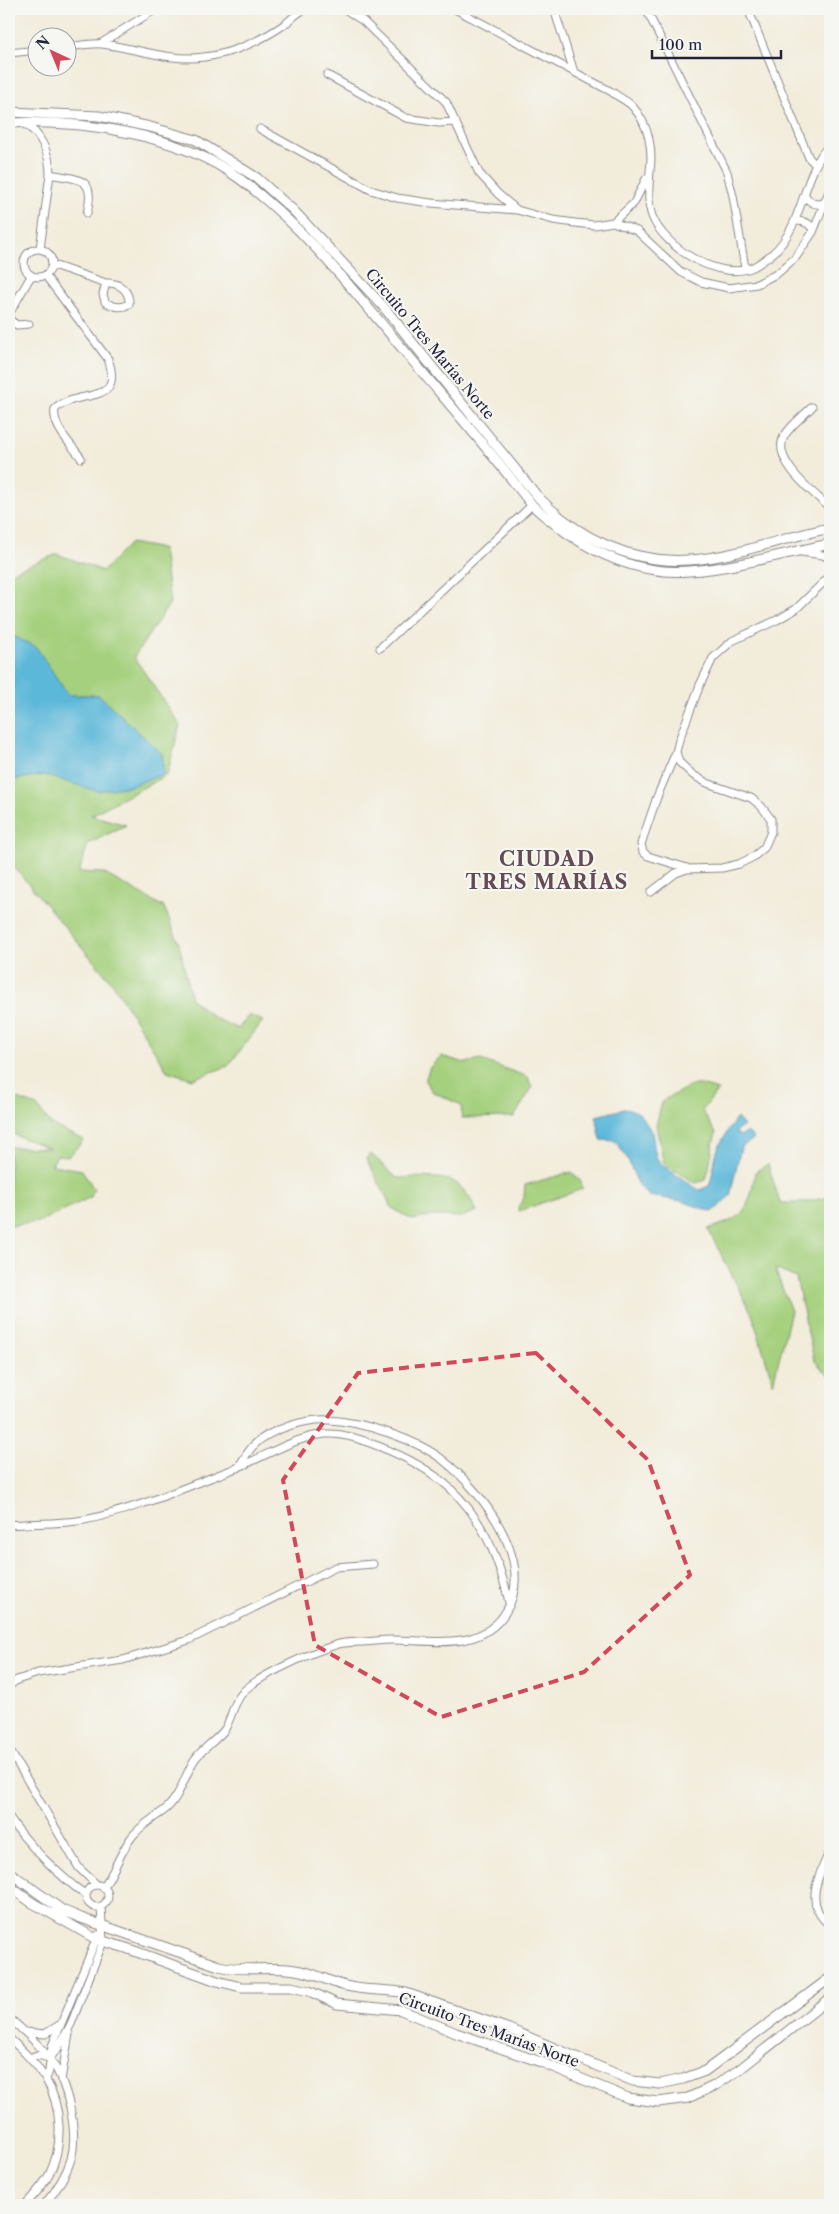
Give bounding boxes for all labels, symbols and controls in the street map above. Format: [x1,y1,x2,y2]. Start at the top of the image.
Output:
north arrow [28,28,78,78]
scale bar [652,28,780,60]
text: N [32,32,54,53]
text: 100 m [659,35,702,54]
street label: Circuito Tres Marías Norte [362,264,499,423]
district label: CIUDAD TRES MARÍAS [466,847,628,894]
street label: Circuito Tres Marías Norte [396,1988,582,2071]

